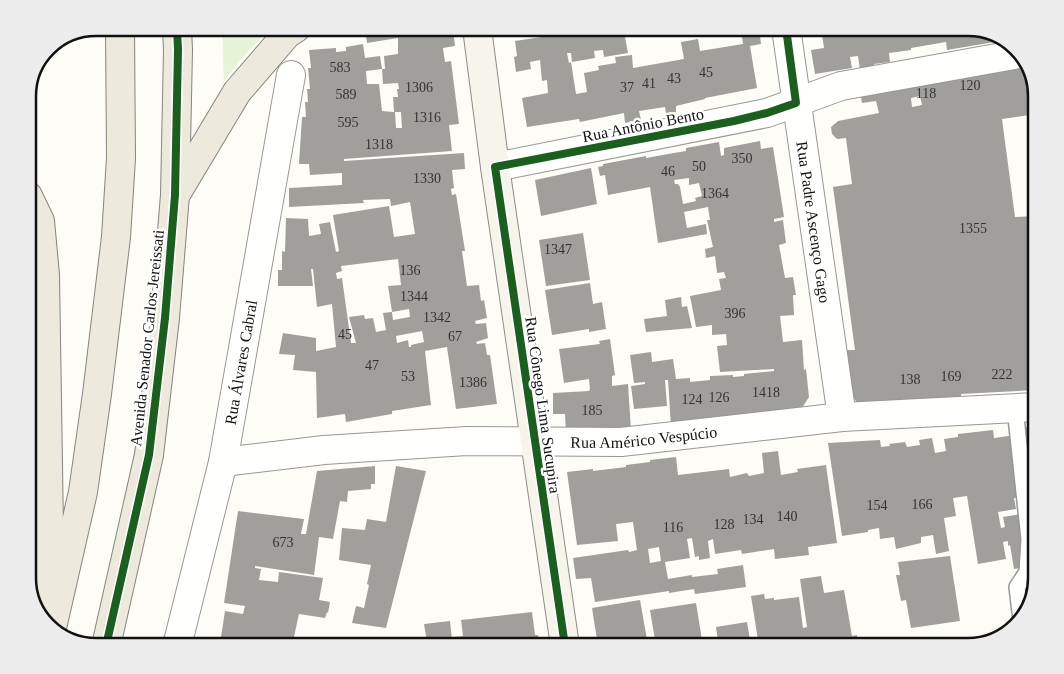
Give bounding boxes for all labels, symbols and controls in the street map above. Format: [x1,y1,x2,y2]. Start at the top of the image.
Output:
house number: 583 [330,60,351,75]
house number: 45 [699,65,713,80]
house number: 43 [667,71,681,86]
house number: 41 [642,76,656,91]
house number: 120 [960,78,981,93]
house number: 1306 [405,80,433,95]
house number: 37 [620,80,634,95]
house number: 118 [916,86,936,101]
house number: 589 [336,87,357,102]
street label: Rua Antônio Bento [581,105,705,145]
house number: 1316 [413,110,441,125]
house number: 595 [338,115,359,130]
house number: 1318 [365,137,393,152]
street label: Rua Padre Ascenço Gago [794,140,834,304]
house number: 350 [732,151,753,166]
house number: 50 [692,159,706,174]
house number: 46 [661,164,675,179]
house number: 1330 [413,171,441,186]
house number: 1364 [701,186,729,201]
house number: 1355 [959,221,987,236]
street label: Avenida Senador Carlos Jereissati [127,228,167,447]
house number: 1347 [544,242,572,257]
house number: 136 [400,263,421,278]
house number: 1344 [400,289,428,304]
street label: Rua Álvares Cabral [221,298,260,426]
house number: 396 [725,306,746,321]
house number: 1342 [423,310,451,325]
street label: Rua Cônego Lima Sucupira [521,316,564,495]
house number: 45 [338,327,352,342]
house number: 67 [448,329,462,344]
house number: 47 [365,358,379,373]
house number: 222 [992,367,1013,382]
house number: 53 [401,369,415,384]
house number: 169 [941,369,962,384]
house number: 138 [900,372,921,387]
house number: 1386 [459,375,487,390]
house number: 1418 [752,385,780,400]
house number: 126 [709,390,730,405]
house number: 124 [682,392,703,407]
house number: 185 [582,403,603,418]
street label: Rua Américo Vespúcio [570,423,718,451]
house number: 166 [912,497,933,512]
house number: 154 [867,498,888,513]
house number: 140 [777,509,798,524]
house number: 134 [743,512,764,527]
house number: 128 [714,517,735,532]
house number: 116 [663,520,683,535]
house number: 673 [273,535,294,550]

